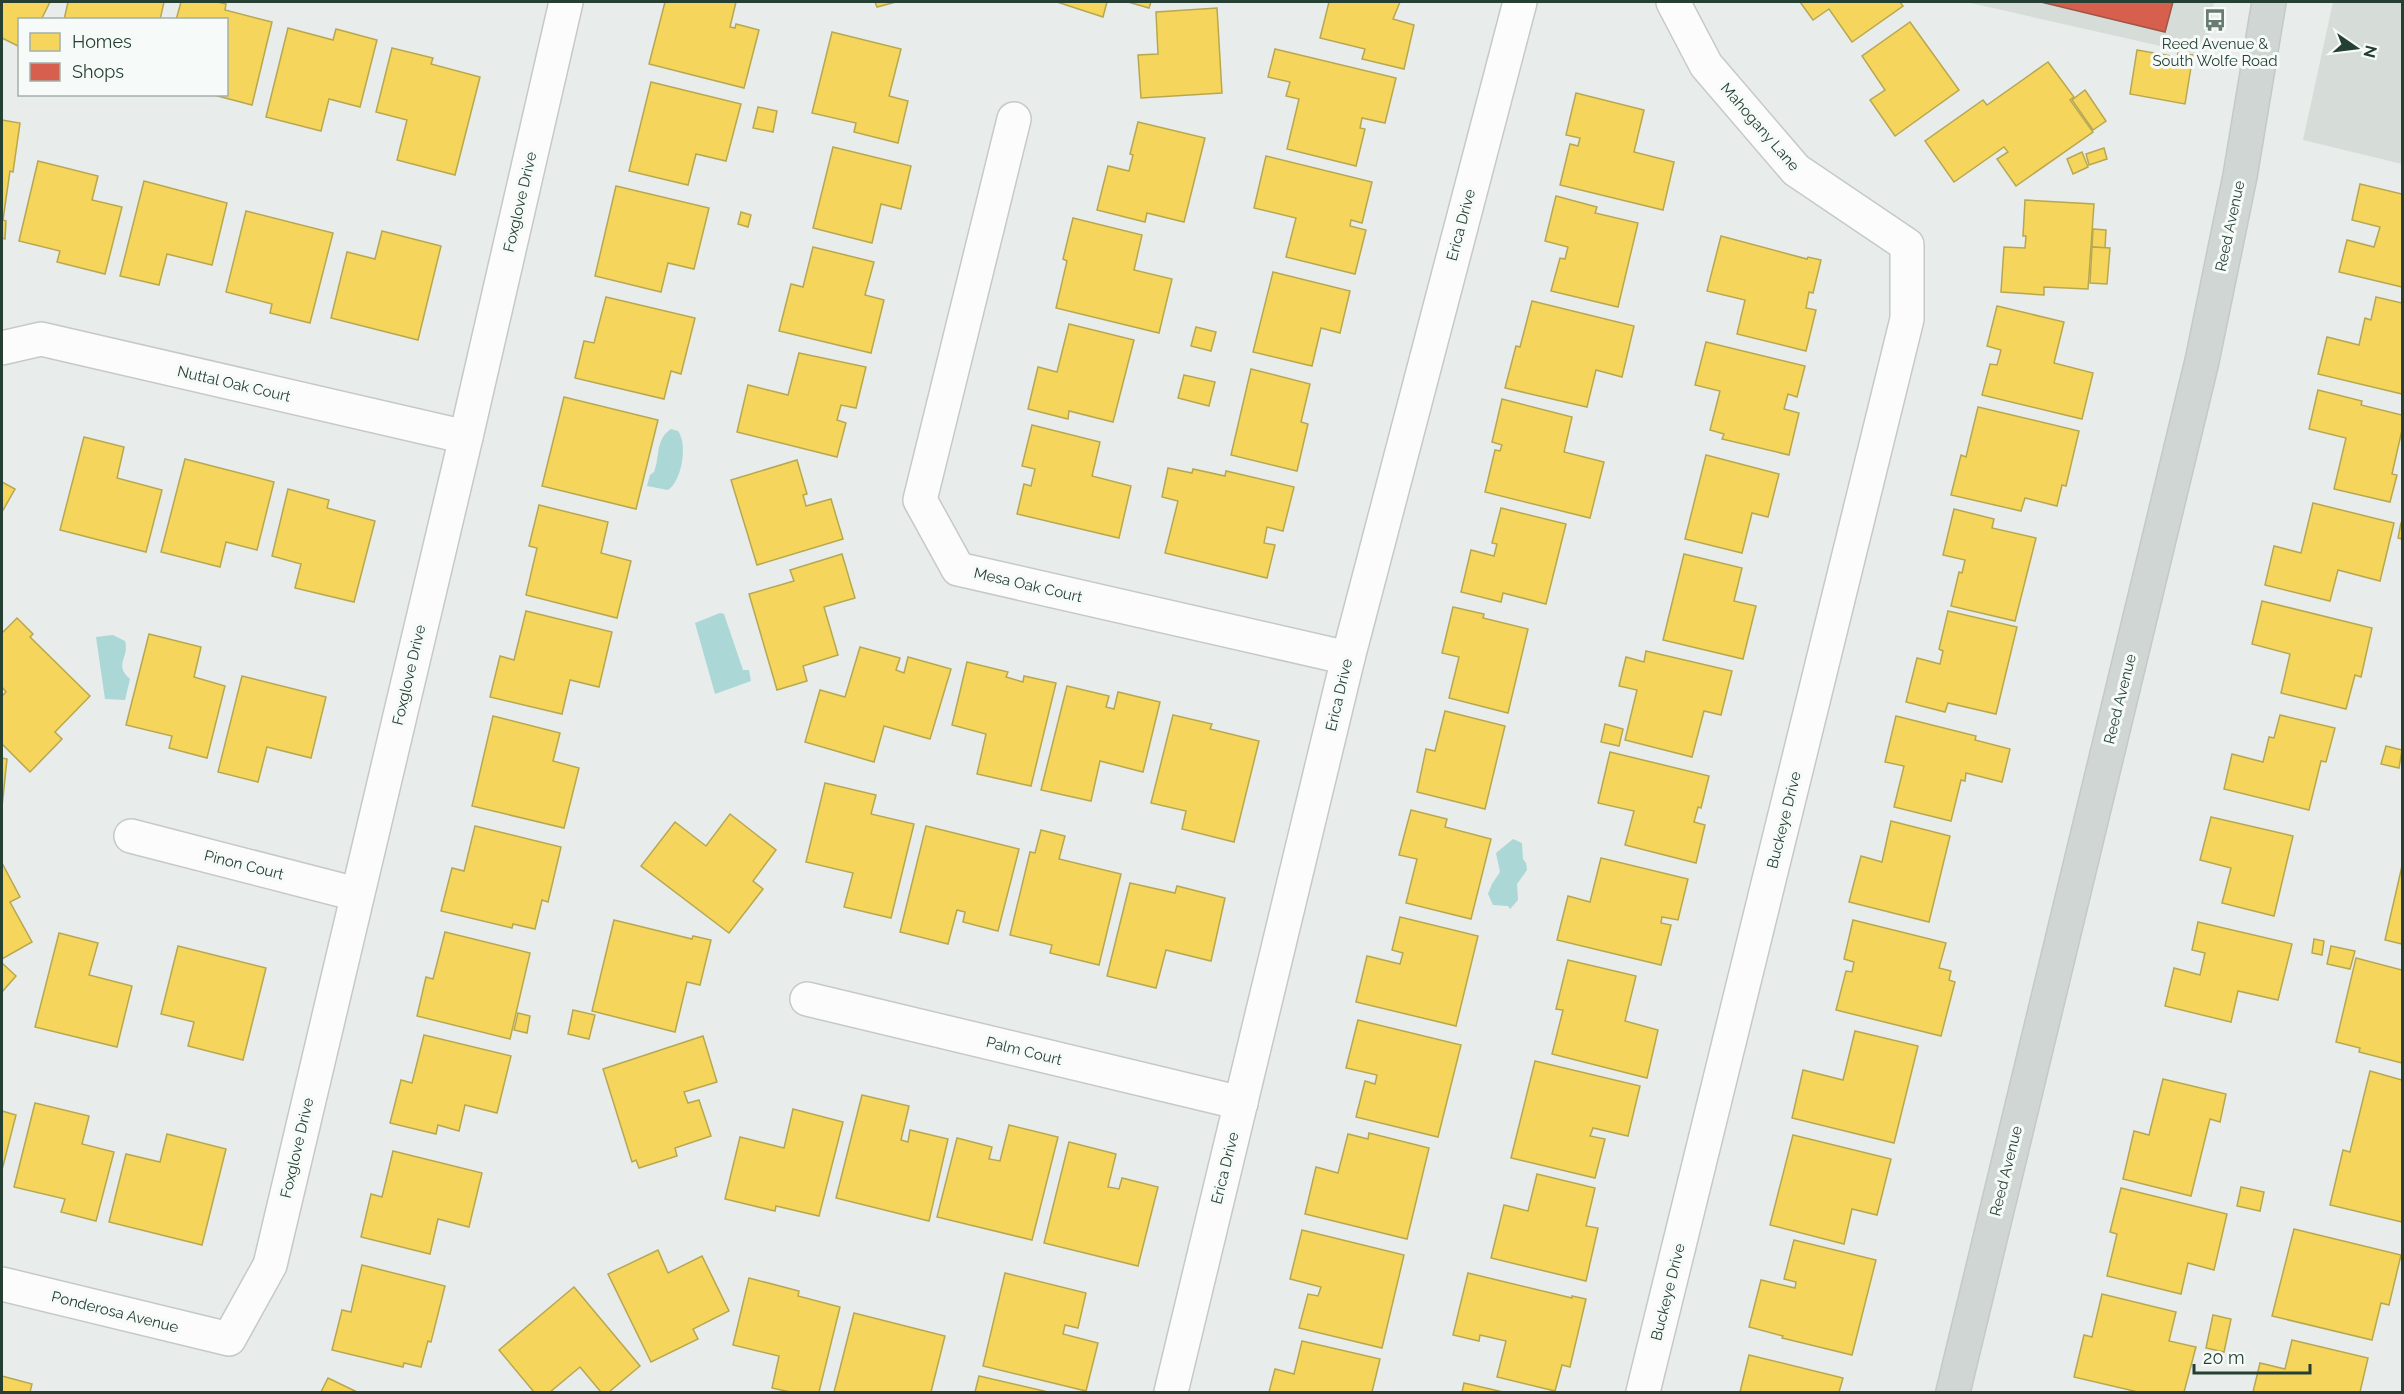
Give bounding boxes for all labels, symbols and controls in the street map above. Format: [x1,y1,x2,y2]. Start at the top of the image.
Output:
bus stop icon: Reed Avenue & South Wolfe Road [2202,7,2228,33]
legend [18,18,228,96]
north arrow [2326,18,2386,78]
text: Homes [72,31,132,52]
place label: Reed Avenue & South Wolfe Road [2152,35,2278,70]
text: N [2359,43,2381,60]
text: Shops [72,61,124,82]
street label: Mahogany Lane [1717,79,1803,175]
street label: Foxglove Drive [500,150,540,254]
street label: Reed Avenue [2212,179,2248,273]
street label: Erica Drive [1443,187,1479,263]
street label: Nuttal Oak Court [176,362,292,406]
street label: Mesa Oak Court [972,564,1084,606]
street label: Foxglove Drive [389,623,429,727]
street label: Reed Avenue [2100,652,2140,746]
street label: Erica Drive [1322,657,1356,733]
street label: Buckeye Drive [1763,769,1805,870]
street label: Pinon Court [202,846,286,884]
street label: Palm Court [984,1033,1064,1069]
street label: Foxglove Drive [277,1096,317,1200]
street label: Reed Avenue [1986,1124,2026,1218]
street label: Erica Drive [1207,1130,1243,1206]
street label: Buckeye Drive [1647,1241,1689,1342]
street label: Ponderosa Avenue [50,1287,181,1337]
scale bar [2194,1337,2310,1375]
text: 20 m [2203,1347,2245,1368]

